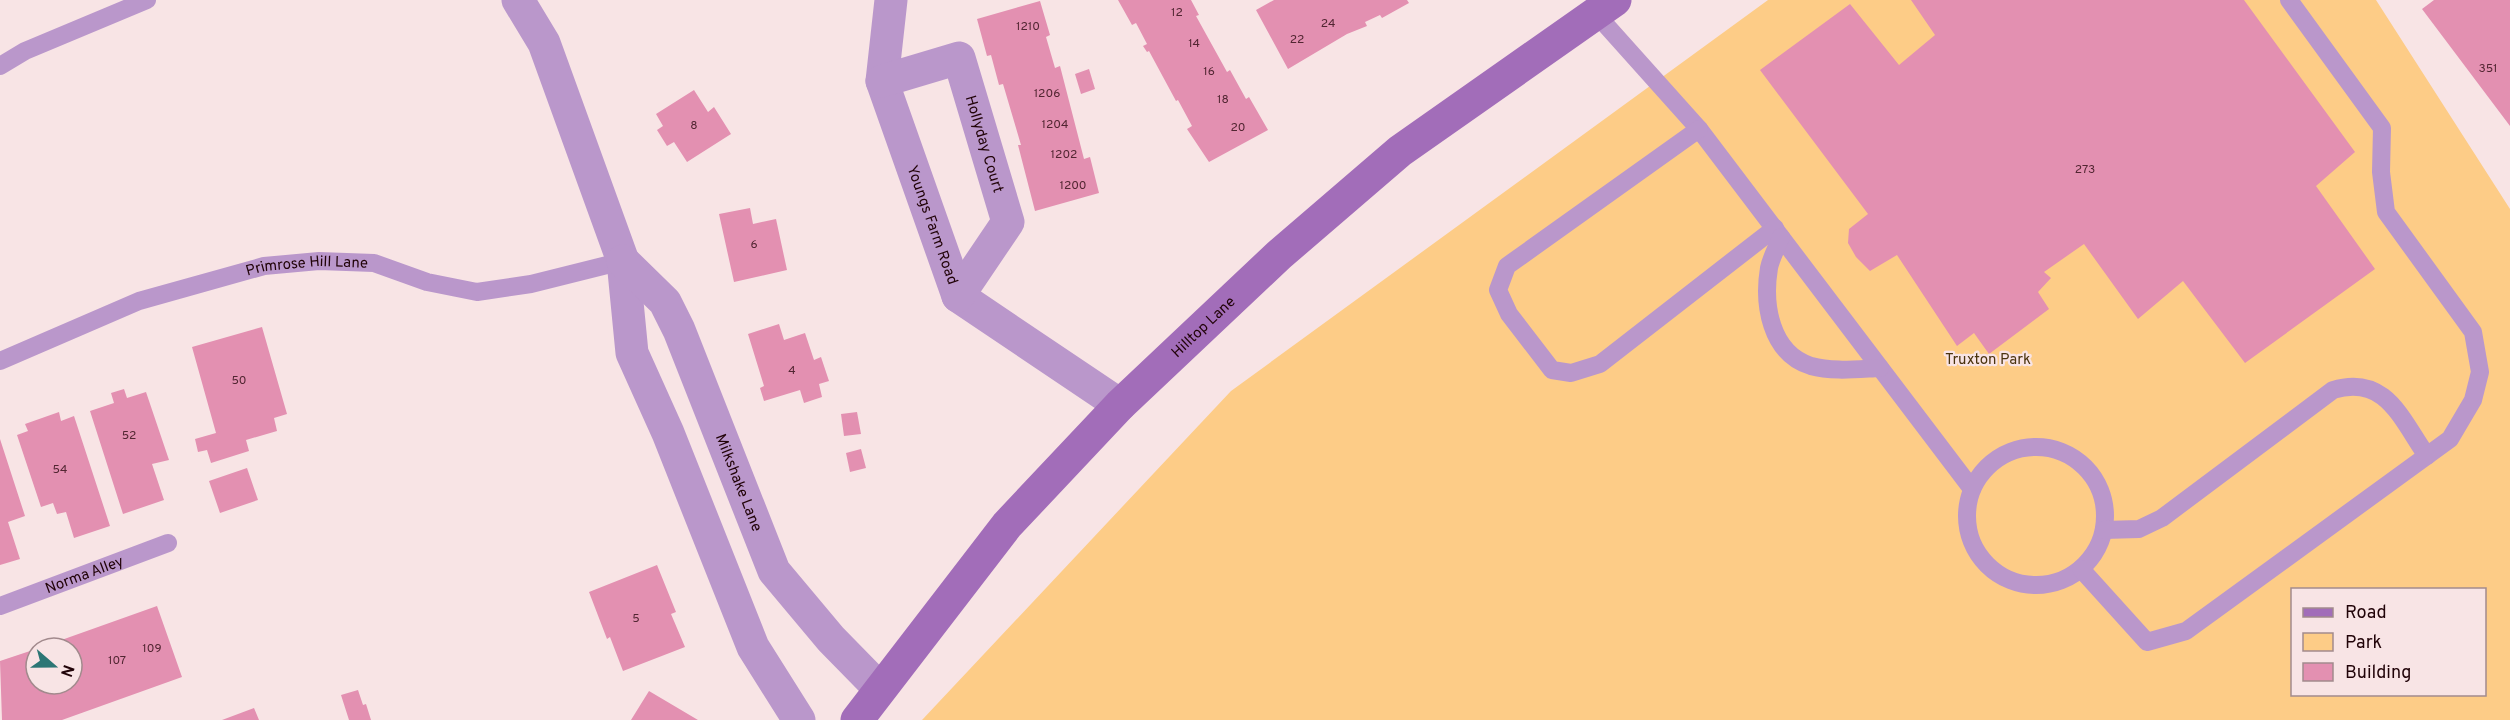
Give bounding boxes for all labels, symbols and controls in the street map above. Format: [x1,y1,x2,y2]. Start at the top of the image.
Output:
house number: 12 [1171,5,1183,21]
house number: 24 [1321,16,1335,32]
house number: 1210 [1016,19,1040,35]
house number: 22 [1290,32,1304,48]
house number: 14 [1188,36,1200,52]
house number: 351 [2478,61,2498,77]
house number: 16 [1203,64,1215,80]
house number: 1206 [1034,86,1060,102]
house number: 18 [1217,92,1229,108]
street label: Hollyday Court [960,93,1007,195]
house number: 1204 [1042,117,1068,133]
house number: 8 [690,118,698,134]
house number: 20 [1230,120,1246,136]
house number: 1202 [1051,147,1077,163]
house number: 273 [2075,162,2095,178]
street label: Youngs Farm Road [902,163,961,287]
house number: 1200 [1059,178,1087,194]
house number: 6 [750,237,758,253]
street label: Primrose Hill Lane [244,253,368,282]
street label: Hilltop Lane [1168,293,1240,363]
park label: Truxton Park [1945,351,2031,370]
house number: 4 [788,363,796,379]
house number: 50 [231,373,247,389]
house number: 52 [122,428,136,444]
street label: Milkshake Lane [710,432,766,535]
house number: 54 [52,462,68,478]
street label: Norma Alley [43,552,127,599]
legend [2291,588,2486,696]
text: Road [2345,602,2387,625]
house number: 5 [632,611,640,627]
text: Park [2345,632,2382,655]
north arrow [24,636,84,696]
house number: 109 [142,641,162,657]
house number: 107 [108,653,126,669]
text: N [55,662,78,679]
text: Building [2345,662,2411,685]

